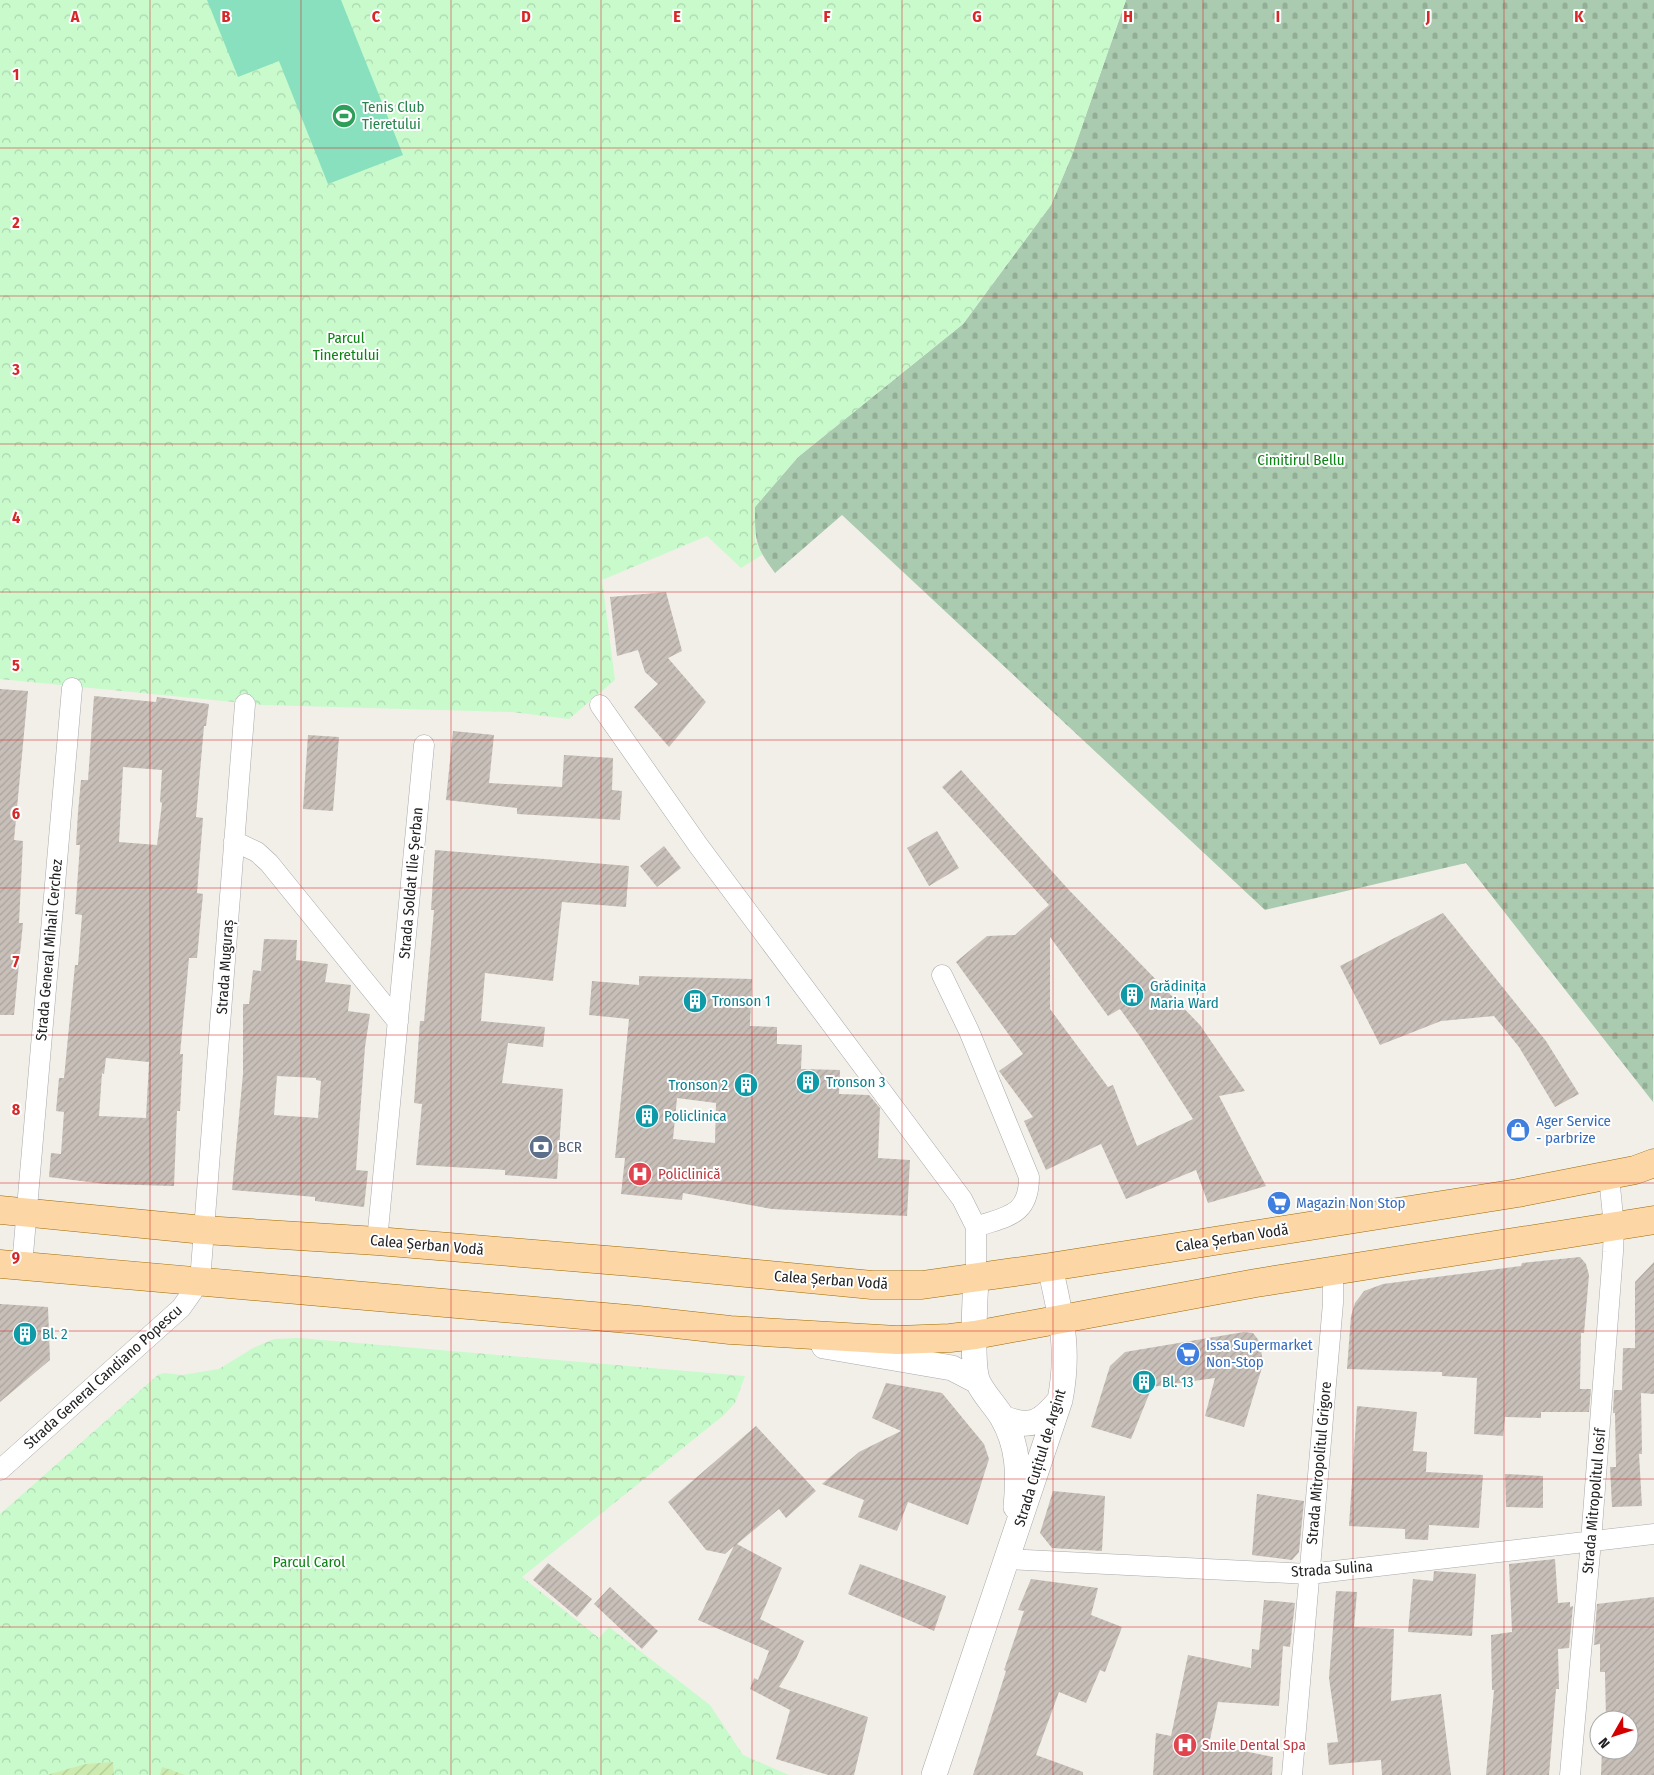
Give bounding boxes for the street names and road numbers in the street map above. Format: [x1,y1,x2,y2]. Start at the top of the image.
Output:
street label: Strada Soldat Ilie Șerban [395,806,428,960]
street label: Strada General Mihail Cerchez [32,858,66,1042]
street label: Strada Muguraș [213,919,238,1015]
street label: Calea Șerban Vodă [1174,1220,1290,1257]
street label: Calea Șerban Vodă [369,1231,485,1260]
street label: Calea Șerban Vodă [773,1267,888,1294]
street label: Strada General Candiano Popescu [20,1301,186,1453]
street label: Strada Mitropolitul Grigore [1303,1381,1335,1545]
street label: Strada Cuțitul de Argint [1010,1387,1071,1529]
street label: Strada Mitropolitul Iosif [1579,1426,1609,1574]
street label: Strada Sulina [1291,1557,1373,1581]

